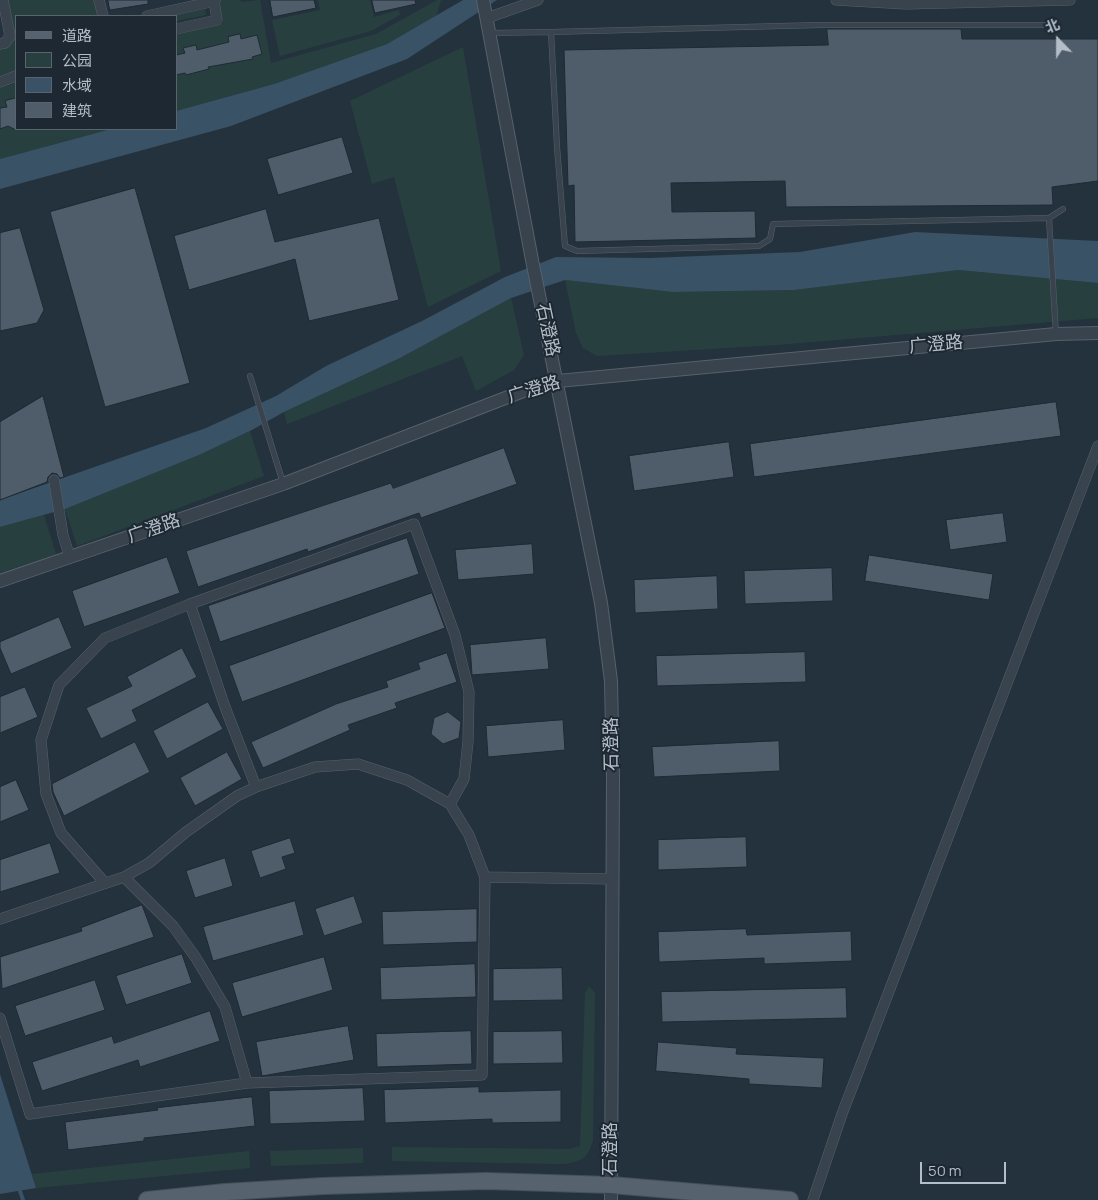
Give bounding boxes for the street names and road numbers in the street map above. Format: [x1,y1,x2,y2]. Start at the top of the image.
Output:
street label: 石澄路 [531,301,563,359]
street label: 广澄路 [908,332,964,358]
street label: 广澄路 [505,372,563,408]
street label: 广澄路 [125,510,183,548]
street label: 石澄路 [601,717,623,771]
street label: 石澄路 [600,1122,622,1176]

